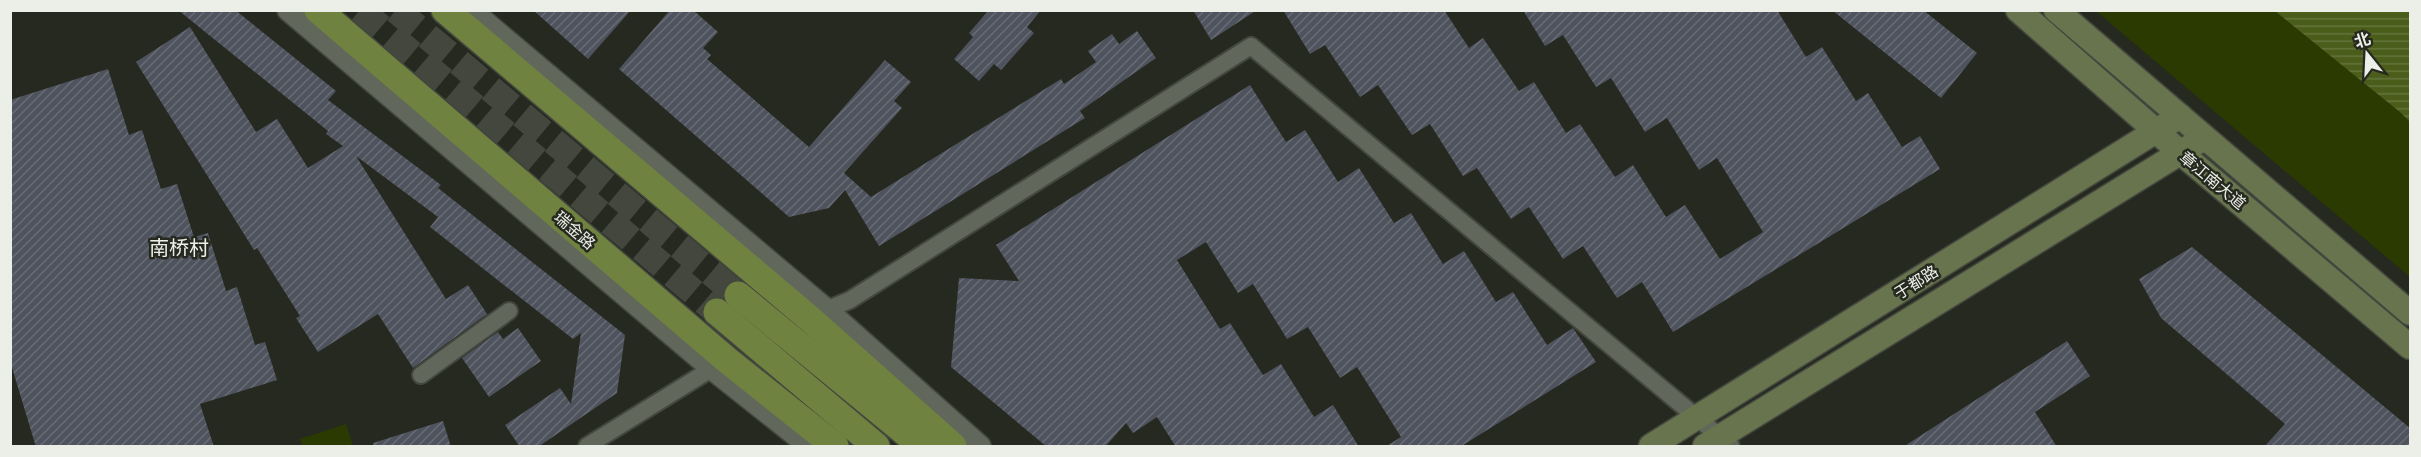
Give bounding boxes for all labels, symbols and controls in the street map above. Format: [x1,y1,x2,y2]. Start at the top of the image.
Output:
north arrow [2337,24,2397,84]
text: 北 [2352,28,2373,52]
street label: 章江南大道 [2176,147,2250,213]
street label: 瑞金路 [550,207,600,253]
district label: 南桥村 [149,235,209,260]
street label: 于都路 [1890,261,1942,303]

